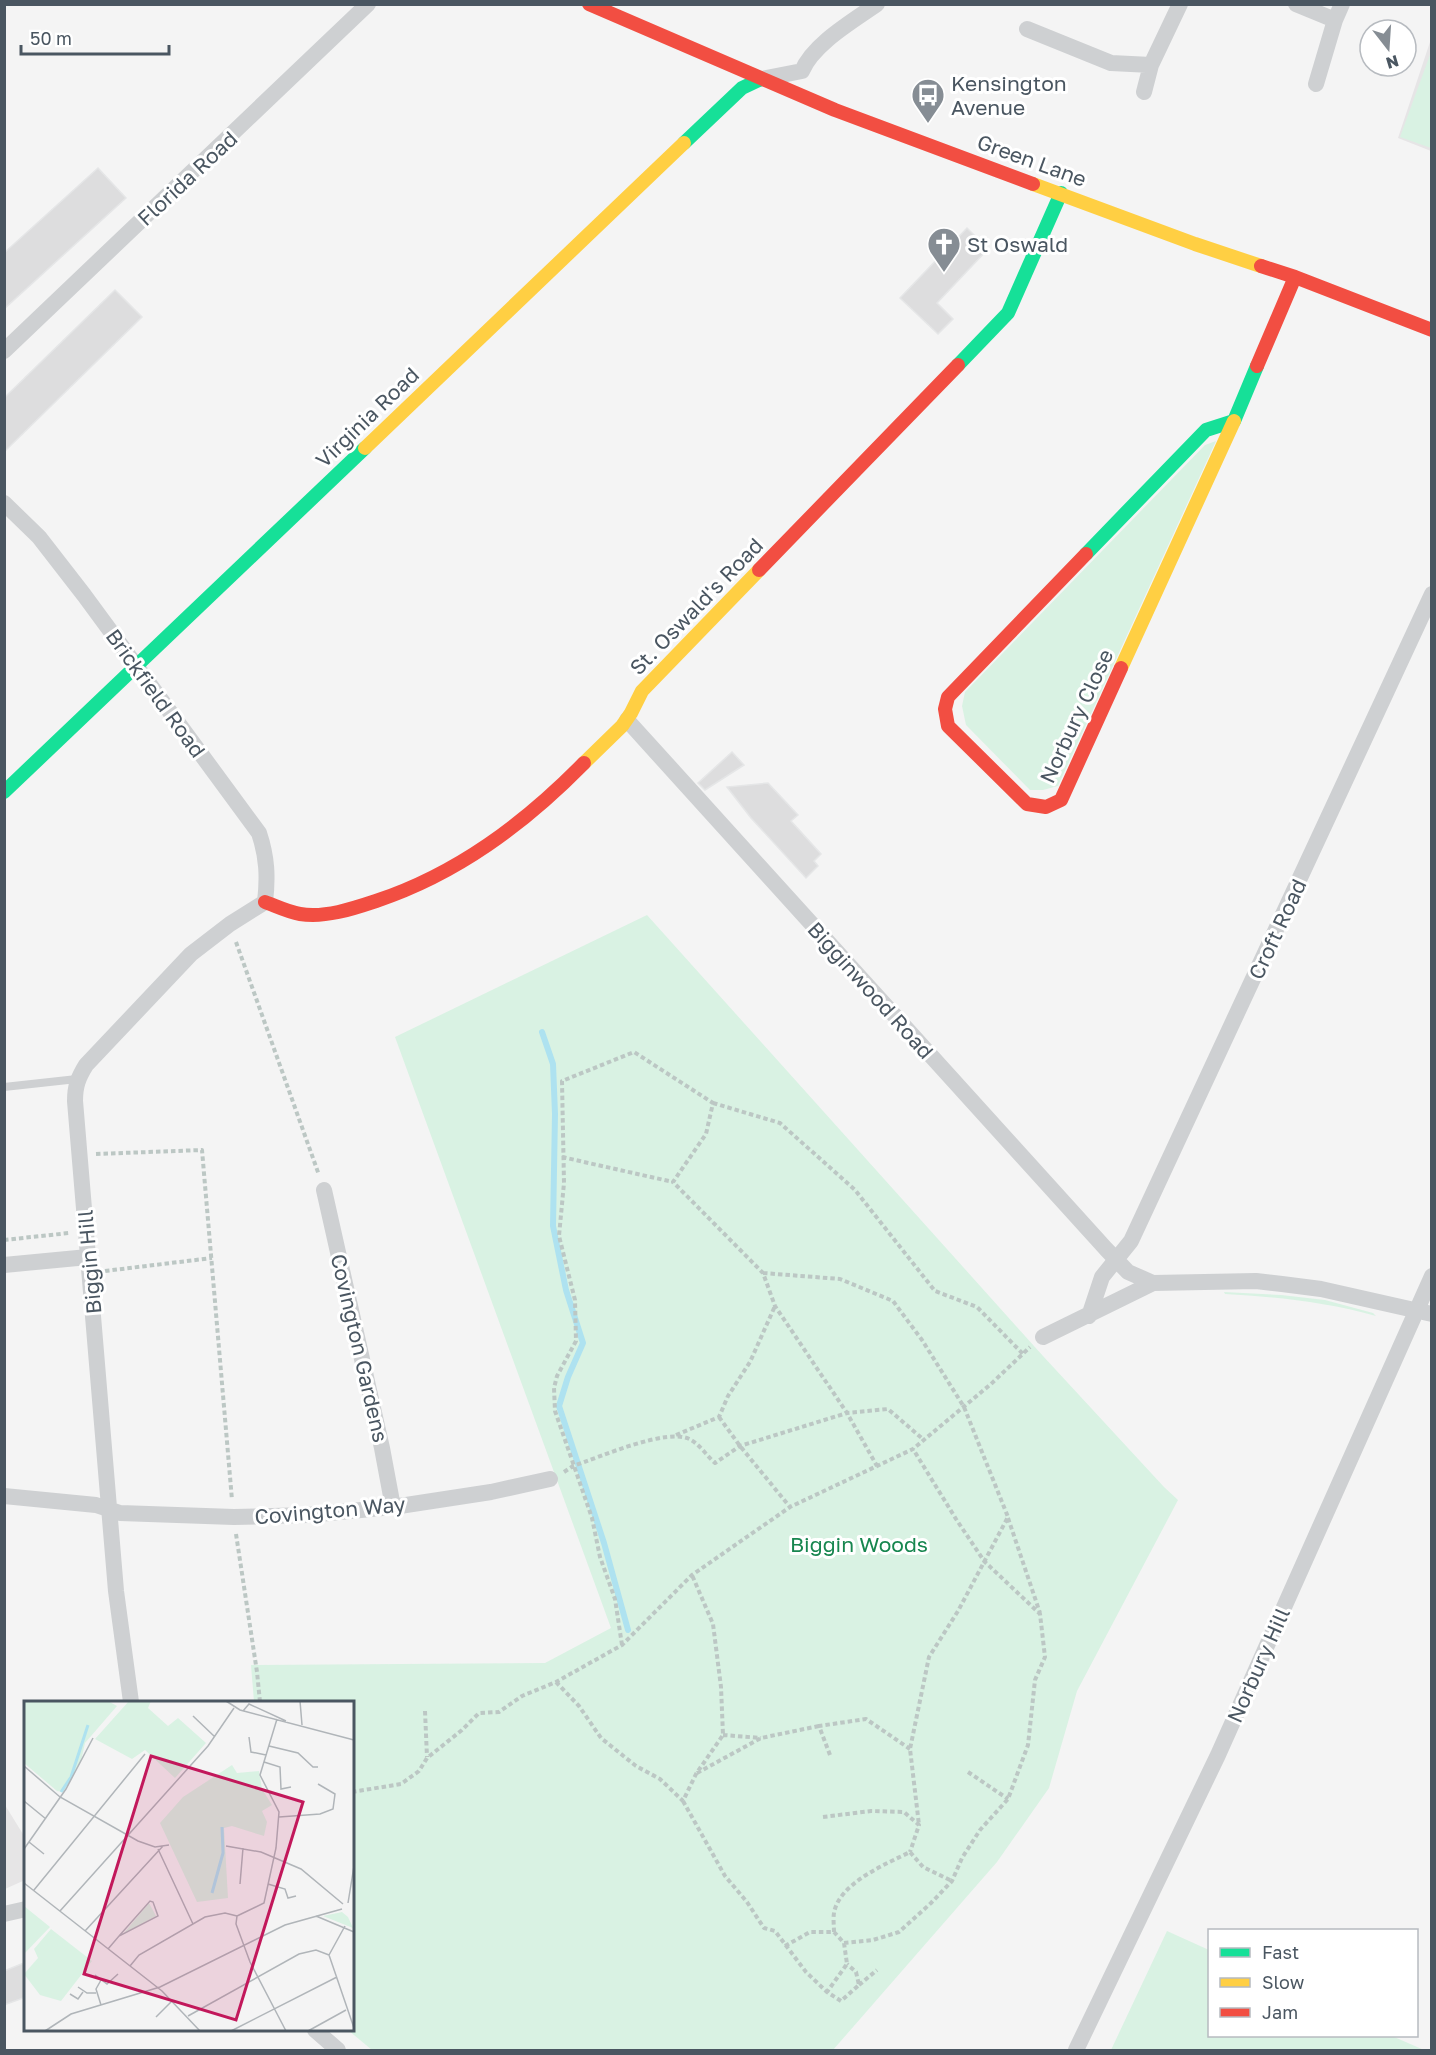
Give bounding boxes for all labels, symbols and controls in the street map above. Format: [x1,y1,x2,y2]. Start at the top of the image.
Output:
scale bar [21,18,170,56]
north arrow [1358,18,1418,78]
text: 50 m [30,27,72,49]
text: N [1384,51,1401,74]
place label: Kensington Avenue [951,70,1067,120]
bus stop icon: Kensington Avenue [910,77,946,124]
street label: Florida Road [132,125,242,231]
street label: Green Lane [974,128,1090,192]
church icon: St Oswald [926,226,962,273]
place label: St Oswald [967,231,1068,257]
street label: Virginia Road [310,361,424,473]
street label: St. Oswald's Road [624,532,768,680]
street label: Brickfield Road [101,624,211,762]
street label: Norbury Close [1034,645,1118,787]
street label: Croft Road [1242,875,1312,983]
street label: Bigginwood Road [803,916,939,1064]
street label: Biggin Hill [72,1209,106,1315]
street label: Covington Gardens [326,1251,394,1445]
street label: Covington Way [253,1490,407,1530]
park label: Biggin Woods [790,1531,928,1557]
street label: Norbury Hill [1221,1603,1295,1727]
inset map [24,1701,354,2031]
legend [1208,1929,1418,2037]
text: Fast [1262,1941,1299,1963]
text: Slow [1262,1971,1305,1993]
text: Jam [1262,2001,1298,2023]

